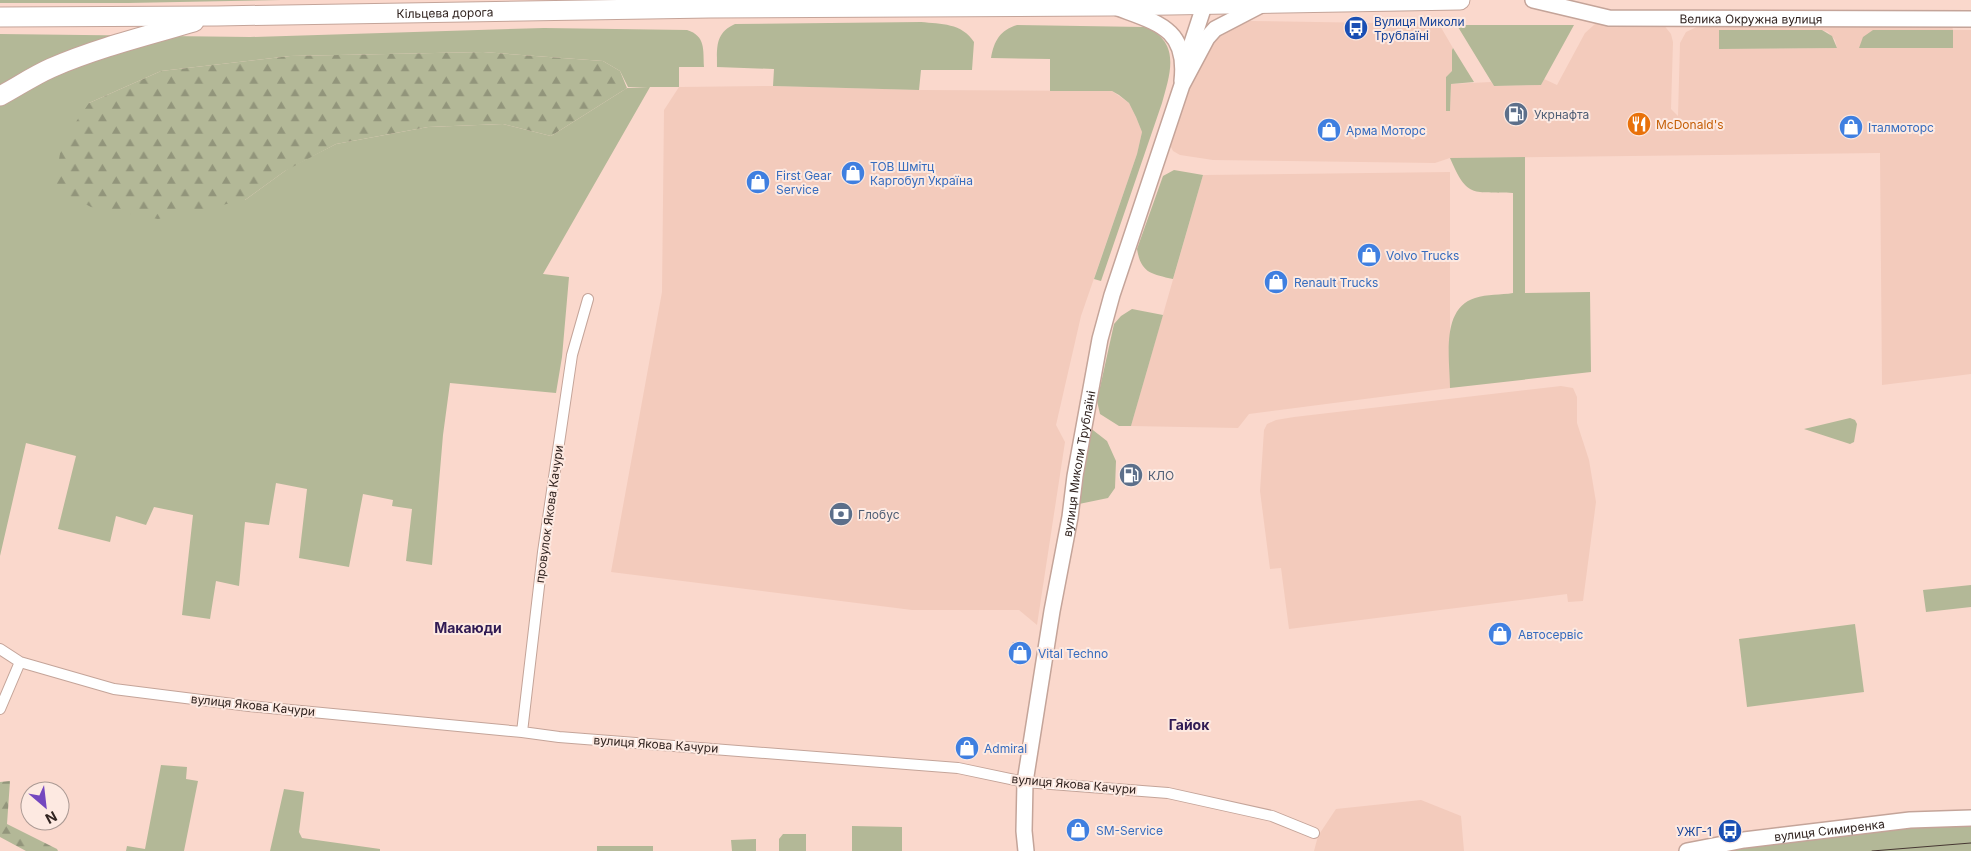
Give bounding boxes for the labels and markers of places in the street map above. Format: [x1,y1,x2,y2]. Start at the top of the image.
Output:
place label: Вулиця Миколи Трублаїні [1374,14,1465,43]
bus stop icon: Вулиця Миколи Трублаїні [1343,15,1369,41]
fuel station icon: Укрнафта [1503,101,1529,127]
place label: Укрнафта [1534,107,1589,122]
restaurant icon: McDonald's [1626,111,1652,137]
shop icon: Італмоторс [1838,114,1864,140]
shop icon: Арма Моторс [1316,117,1342,143]
place label: McDonald's [1656,117,1724,132]
place label: Італмоторс [1868,120,1934,135]
place label: Арма Моторс [1346,123,1426,138]
place label: ТОВ Шмітц Каргобул Україна [870,159,973,188]
shop icon: ТОВ Шмітц Каргобул Україна [840,160,866,186]
place label: First Gear Service [776,168,832,197]
shop icon: First Gear Service [745,169,771,195]
shop icon: Volvo Trucks [1356,242,1382,268]
place label: Volvo Trucks [1386,248,1459,263]
shop icon: Renault Trucks [1263,269,1289,295]
place label: Renault Trucks [1294,275,1378,290]
fuel station icon: КЛО [1118,462,1144,488]
place label: КЛО [1148,468,1174,483]
bank icon: Глобус [828,501,854,527]
place label: Глобус [858,507,900,522]
shop icon: Автосервіс [1487,621,1513,647]
place label: Автосервіс [1518,627,1584,642]
shop icon: Vital Techno [1007,640,1033,666]
place label: Vital Techno [1038,646,1108,661]
shop icon: Admiral [954,735,980,761]
place label: Admiral [984,741,1027,756]
shop icon: SM-Service [1065,817,1091,843]
bus stop icon: УЖГ-1 [1717,818,1743,844]
place label: SM-Service [1096,823,1163,838]
place label: УЖГ-1 [1676,824,1712,839]

